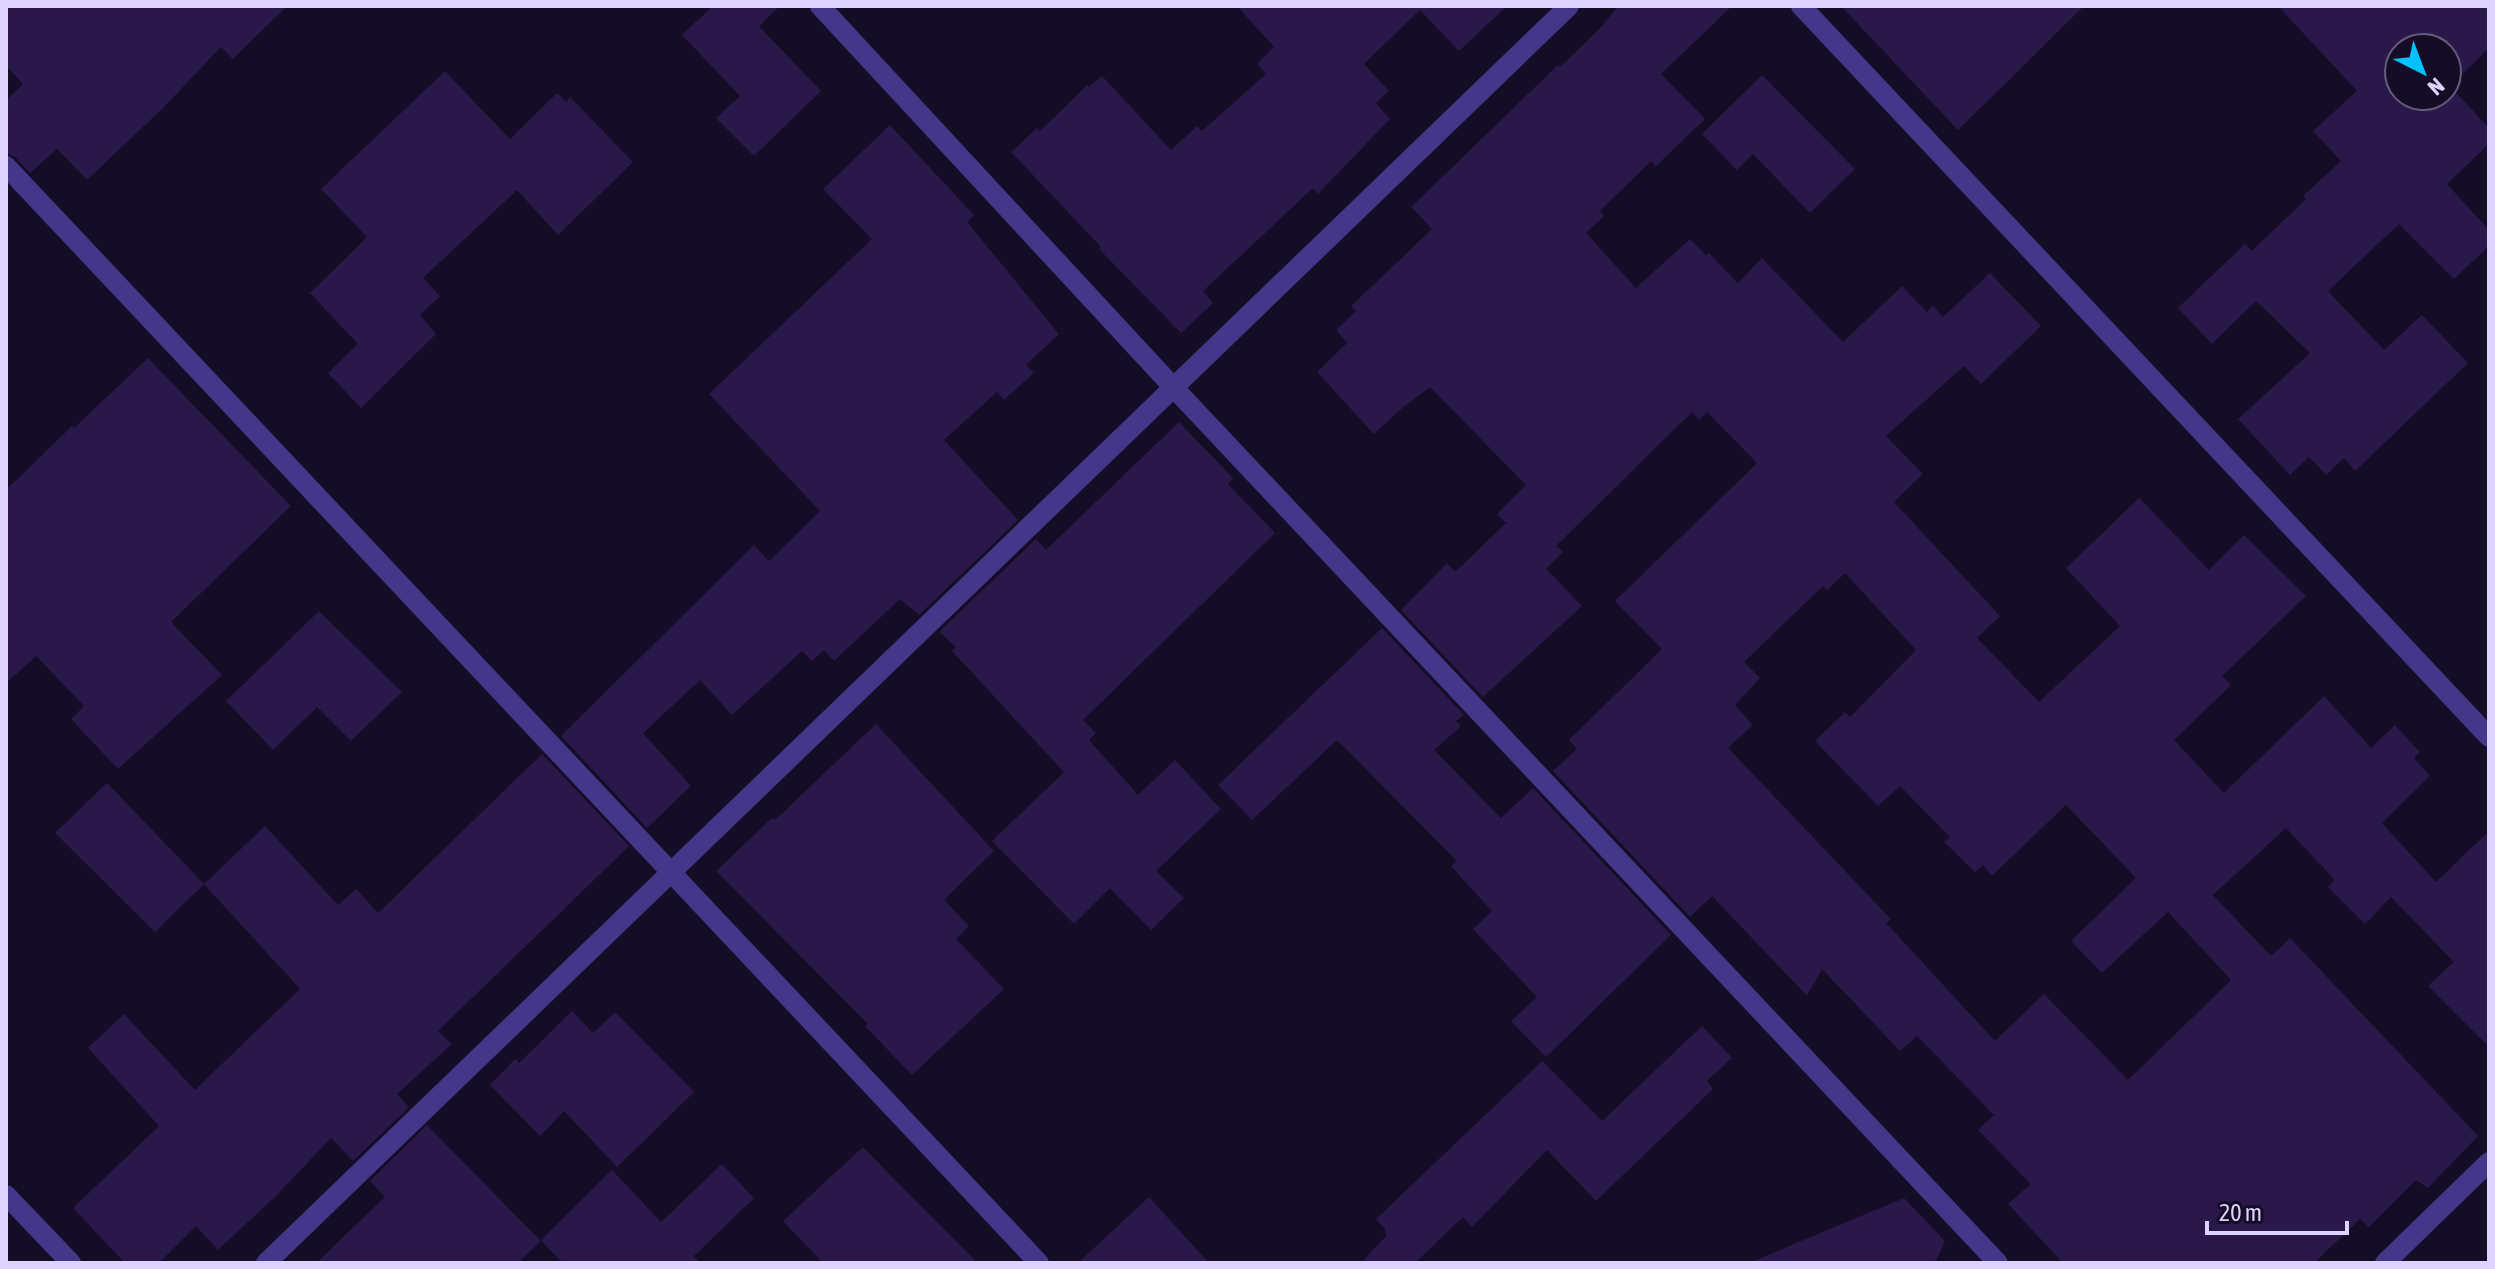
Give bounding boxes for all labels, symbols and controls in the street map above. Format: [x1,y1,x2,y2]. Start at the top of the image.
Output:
north arrow [2383,32,2463,112]
text: N [2423,73,2450,101]
scale bar [2207,1185,2347,1235]
text: 20 m [2219,1199,2262,1226]

